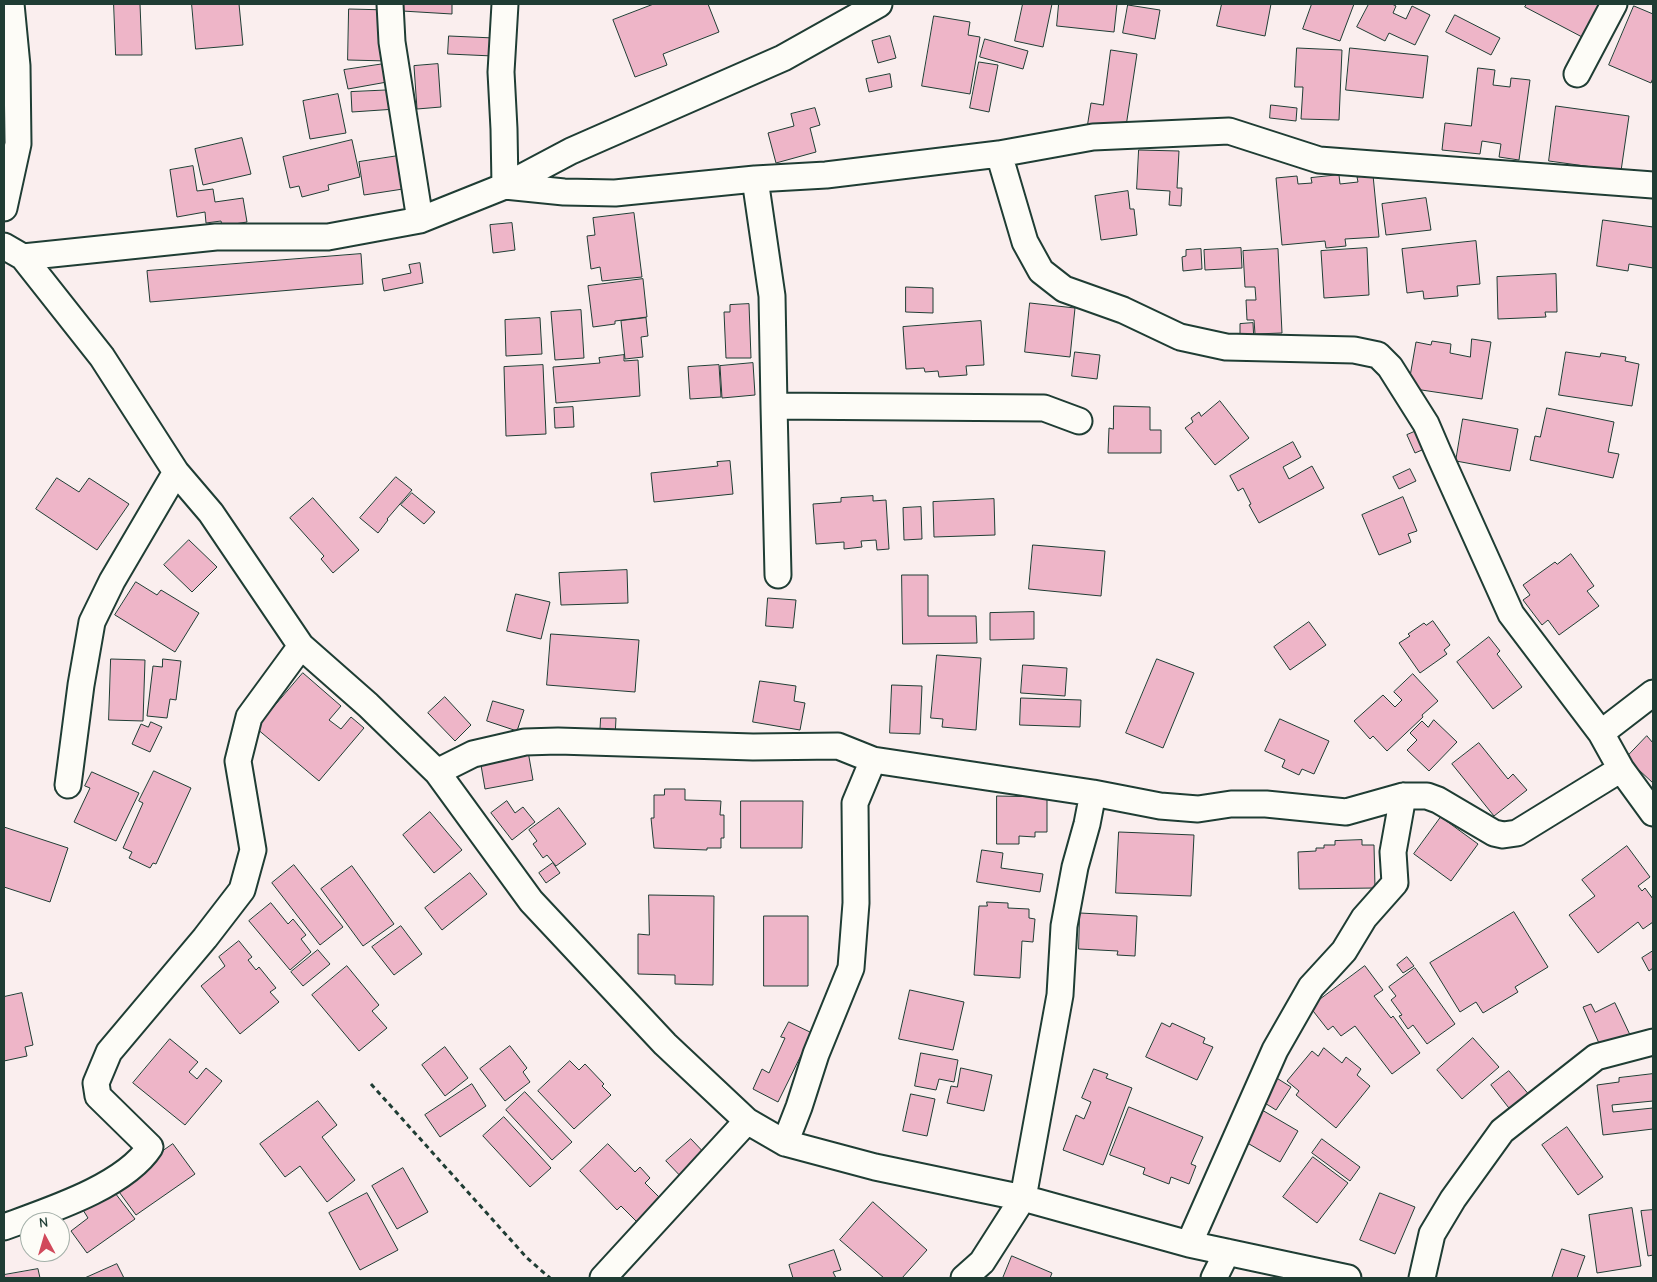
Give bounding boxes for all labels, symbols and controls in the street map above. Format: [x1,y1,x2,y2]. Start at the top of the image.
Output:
north arrow [20,1212,70,1262]
text: N [38,1214,49,1232]

